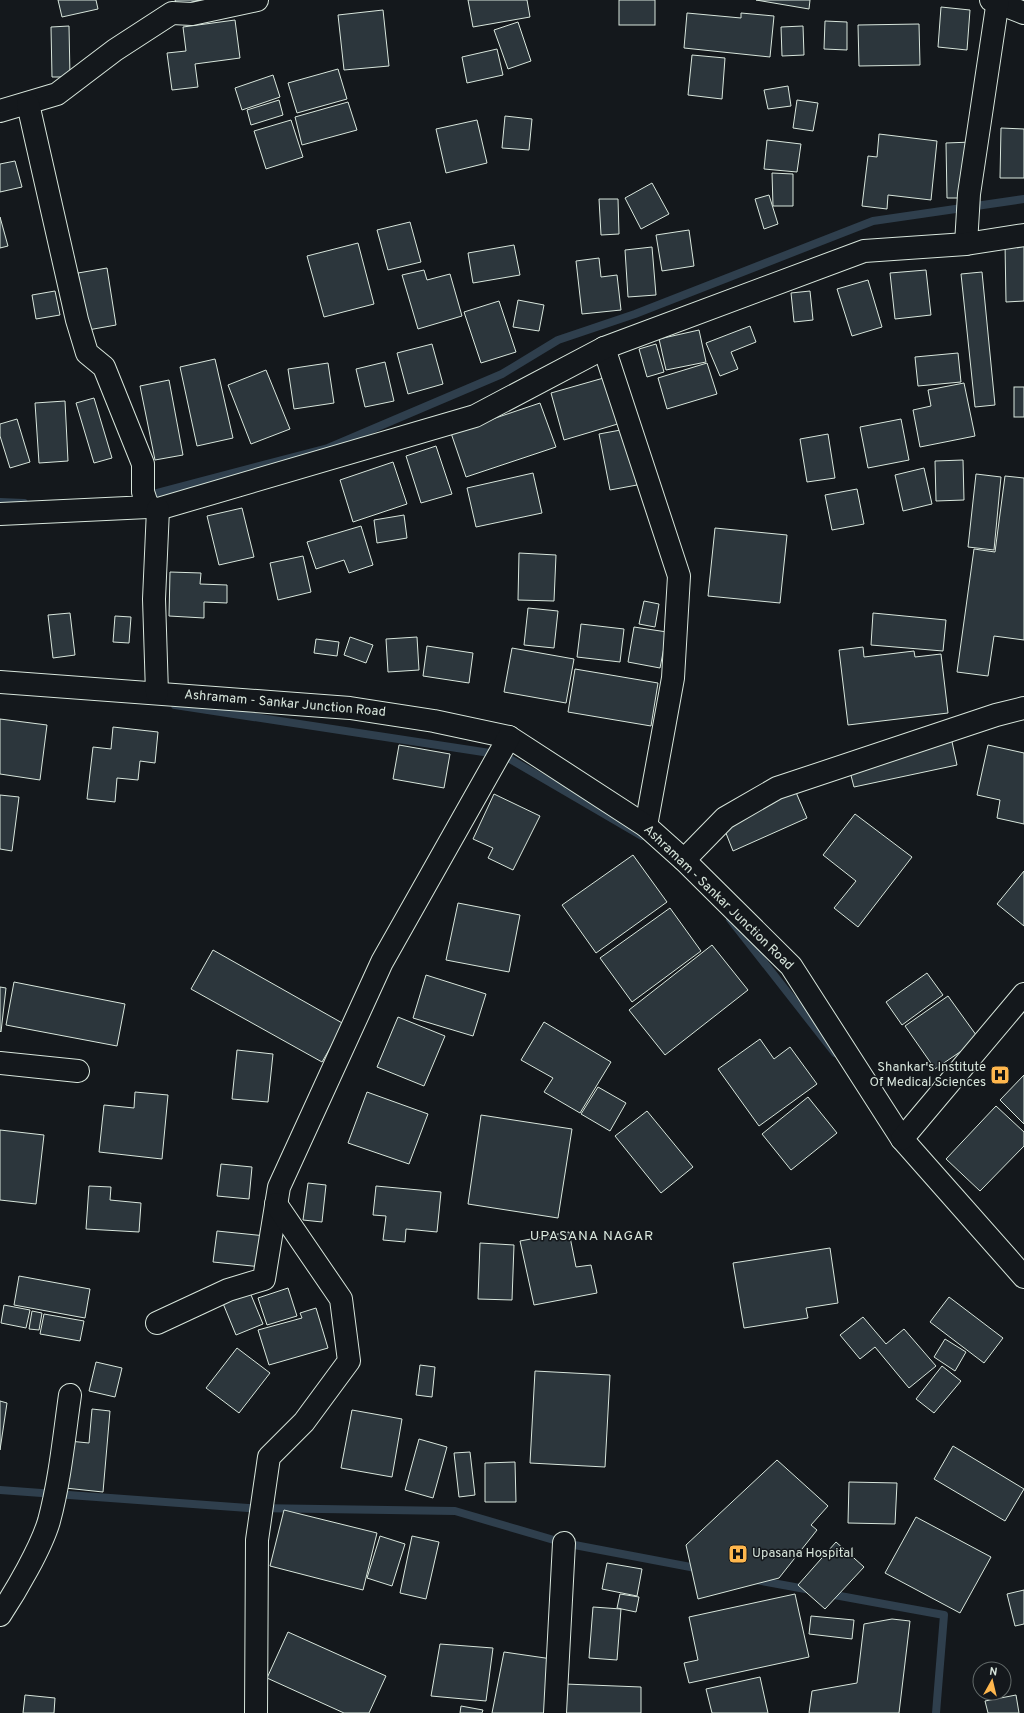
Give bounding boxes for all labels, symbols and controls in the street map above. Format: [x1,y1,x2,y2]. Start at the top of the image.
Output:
street label: Ashramam - Sankar Junction Road [184,687,386,721]
street label: Ashramam - Sankar Junction Road [640,822,796,974]
place label: Shankar's Institute Of Medical Sciences [870,1060,986,1091]
hospital icon: Shankar's Institute Of Medical Sciences [989,1064,1011,1086]
district label: UPASANA NAGAR [530,1228,654,1245]
hospital icon: Upasana Hospital [727,1543,749,1565]
place label: Upasana Hospital [752,1546,854,1562]
north arrow [972,1661,1012,1701]
text: N [988,1665,998,1680]

